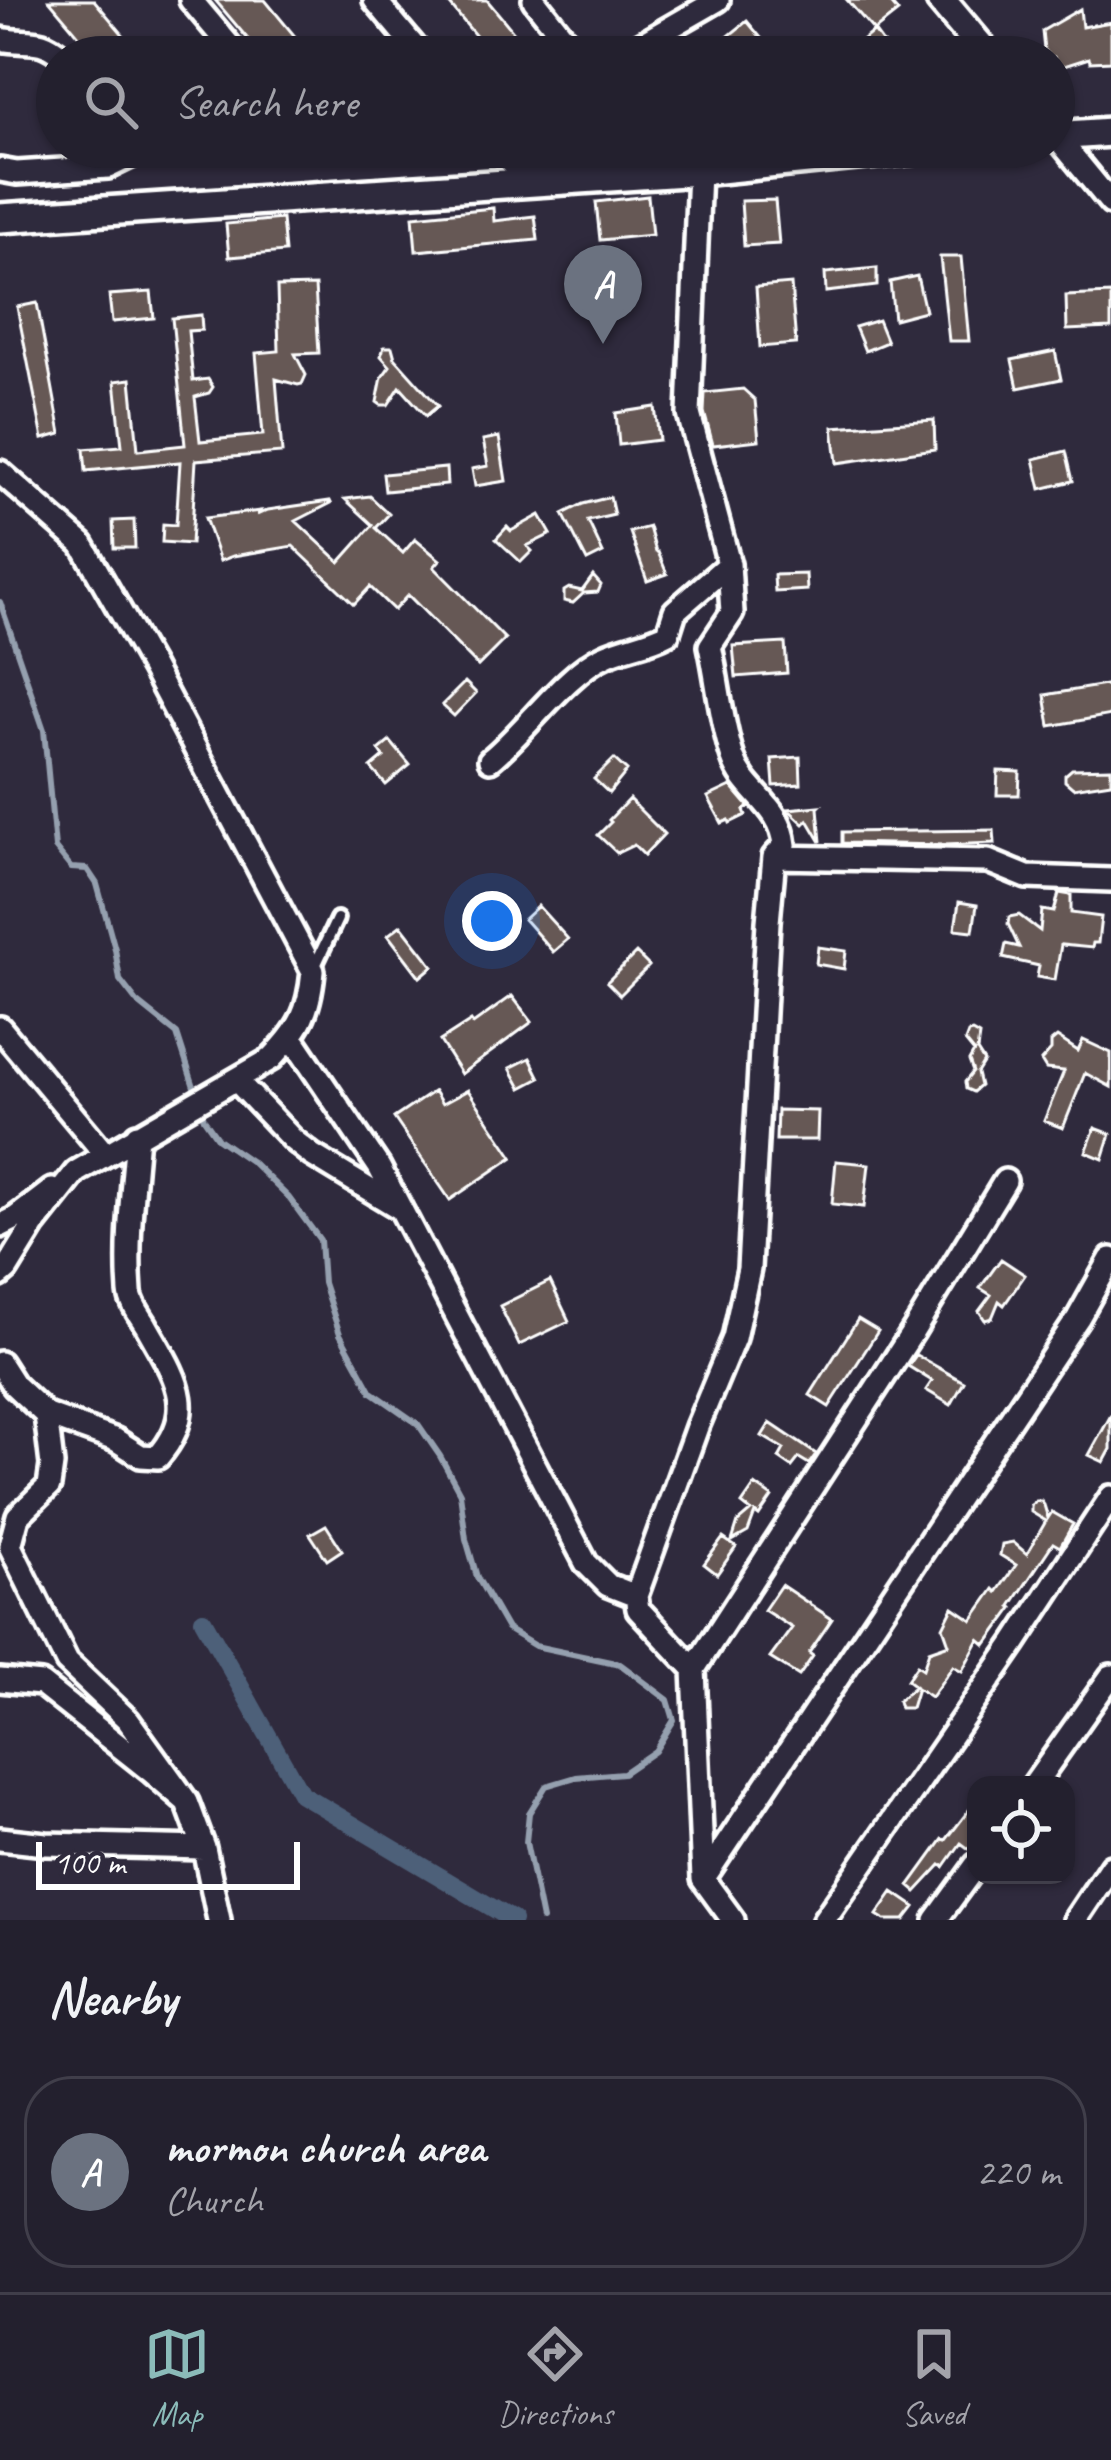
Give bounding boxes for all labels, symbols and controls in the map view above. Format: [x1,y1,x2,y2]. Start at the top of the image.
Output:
search box [36,36,1075,168]
icon: search [78,69,144,135]
text: Search here [174,74,357,131]
pin: A [564,245,642,344]
your location [462,891,522,951]
map controls [967,1776,1075,1884]
button: locate [967,1776,1075,1884]
scale bar [36,1836,300,1889]
text: 100 m [54,1842,125,1884]
text: Nearby [48,1966,176,2030]
text: mormon church area [165,2119,485,2176]
text: A [80,2148,100,2197]
text: 220 m [976,2148,1060,2197]
text: Church [165,2176,263,2225]
tab: Map [144,2321,210,2435]
tab: Directions [498,2321,613,2435]
tab: Saved [901,2321,967,2435]

